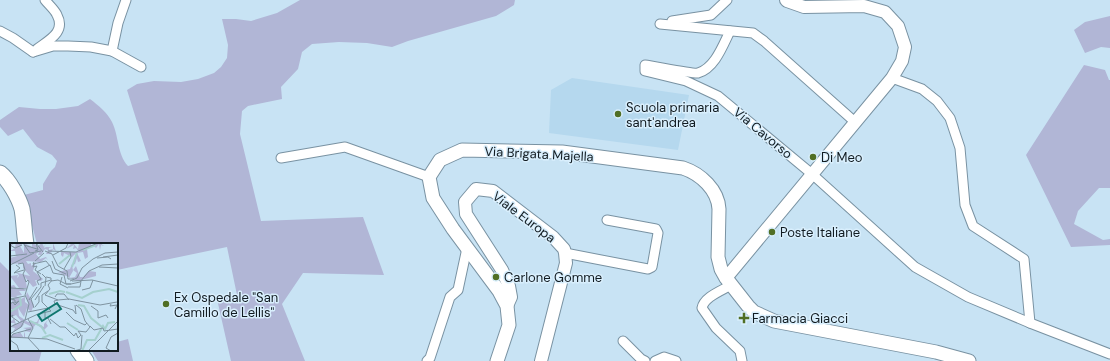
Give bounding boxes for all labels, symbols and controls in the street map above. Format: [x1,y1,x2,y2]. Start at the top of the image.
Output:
place label: Scuola primaria sant'andrea [626,99,719,131]
street label: Via Cavorso [730,103,796,163]
marker: Scuola primaria sant'andrea [613,109,623,119]
street label: Via Brigata Majella [484,143,594,165]
place label: Di Meo [821,149,863,166]
marker: Di Meo [808,152,818,162]
street label: Viale Europa [489,188,559,246]
place label: Poste Italiane [780,224,860,241]
marker: Poste Italiane [767,227,777,237]
inset map [10,243,118,351]
place label: Carlone Gomme [504,269,602,286]
marker: Carlone Gomme [491,272,501,282]
place label: Ex Ospedale "San Camillo de Lellis" [174,289,278,321]
marker: Ex Ospedale "San Camillo de Lellis" [161,299,171,309]
place label: Farmacia Giacci [752,310,848,327]
marker: Farmacia Giacci [739,313,749,323]

